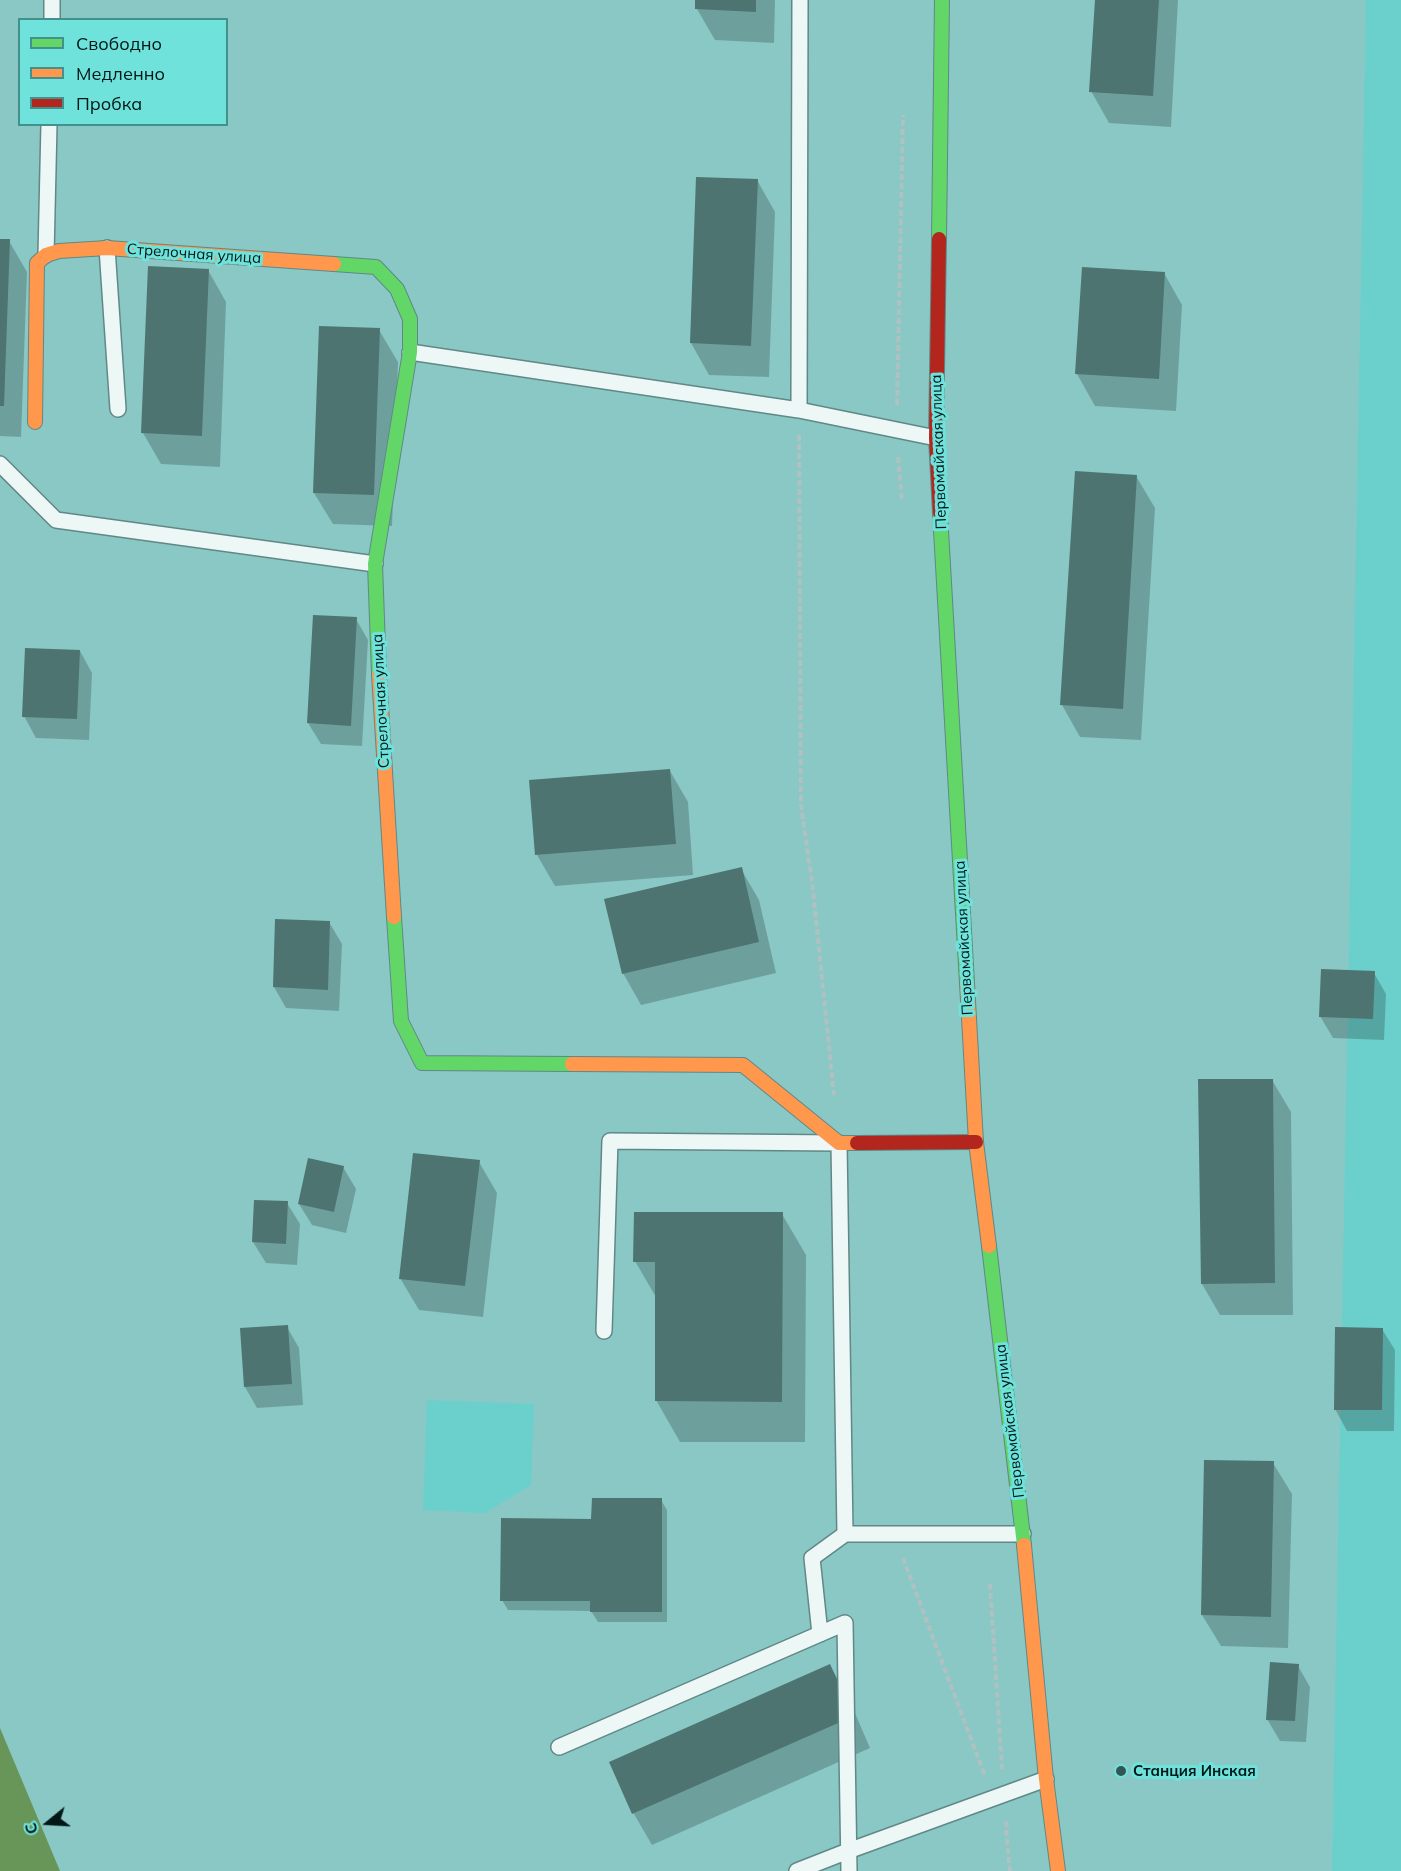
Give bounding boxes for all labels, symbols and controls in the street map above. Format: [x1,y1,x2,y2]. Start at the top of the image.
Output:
legend [18,18,228,126]
text: Свободно [76,32,162,55]
text: Медленно [76,62,165,85]
text: Пробка [76,92,142,115]
street label: Стрелочная улица [126,240,262,268]
street label: Первомайская улица [927,374,951,530]
street label: Стрелочная улица [368,633,394,769]
street label: Первомайская улица [951,860,977,1016]
street label: Первомайская улица [992,1343,1028,1499]
place label: Станция Инская [1133,1762,1256,1780]
marker: Станция Инская [1114,1764,1128,1778]
north arrow [18,1793,78,1853]
text: С [20,1820,42,1837]

